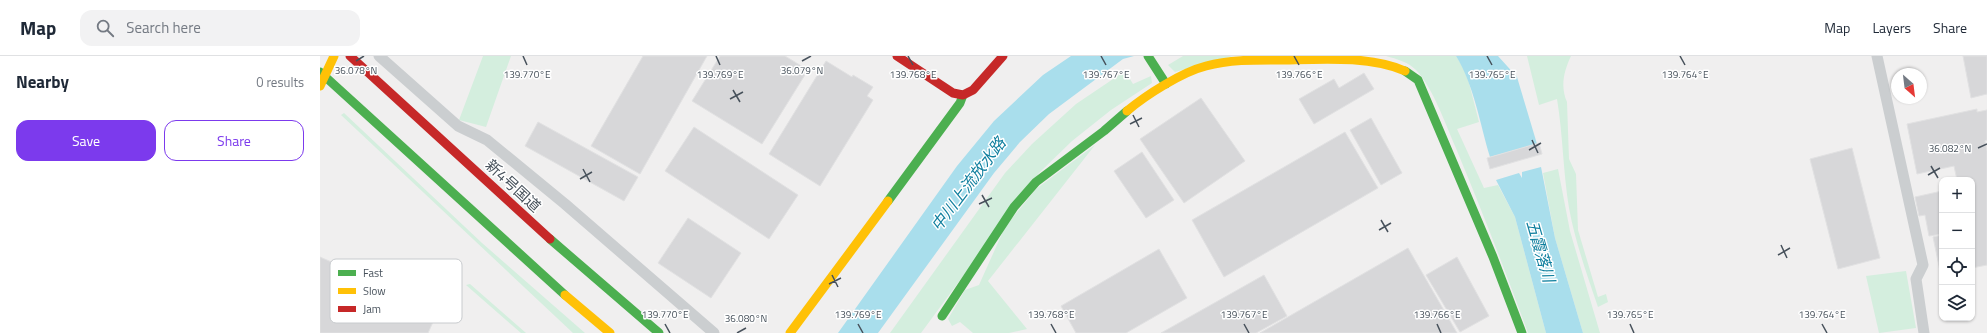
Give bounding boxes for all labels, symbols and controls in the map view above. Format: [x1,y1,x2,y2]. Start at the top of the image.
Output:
search box [80,10,360,46]
text: Map [20,13,56,42]
text: Search here [126,16,201,39]
icon: search [94,17,116,39]
text: Map [1824,17,1850,38]
text: Layers [1872,17,1911,38]
text: Share [1933,17,1967,38]
text: 36.078°N [335,63,377,78]
text: 36.079°N [781,63,823,78]
text: 139.770°E [504,67,551,82]
text: 139.769°E [697,67,744,82]
text: 139.768°E [890,67,937,82]
text: 139.767°E [1083,67,1130,82]
text: 139.766°E [1276,67,1323,82]
text: 139.765°E [1469,67,1516,82]
text: 139.764°E [1662,67,1709,82]
north arrow [1891,68,1927,104]
text: Nearby [16,69,69,95]
text: 0 results [256,72,304,92]
button: Save [16,120,156,161]
button: Share [164,120,304,161]
water label: 中川上流放水路 [925,130,1012,236]
text: 36.082°N [1929,141,1971,156]
street label: 新4号国道 [480,154,546,217]
map controls [1939,177,1975,321]
button: + [1939,177,1975,213]
button: − [1939,213,1975,249]
water label: 五霞落川 [1521,217,1562,287]
button: locate [1939,249,1975,285]
legend [330,259,462,323]
text: Fast [363,265,383,281]
text: Slow [363,283,386,299]
button: layers [1939,285,1975,321]
text: Jam [363,301,381,317]
text: 139.770°E [642,307,689,322]
text: 139.769°E [835,307,882,322]
text: 139.768°E [1028,307,1075,322]
text: 139.767°E [1221,307,1268,322]
text: 139.766°E [1414,307,1461,322]
text: 139.765°E [1607,307,1654,322]
text: 139.764°E [1799,307,1846,322]
text: 36.080°N [725,311,767,326]

